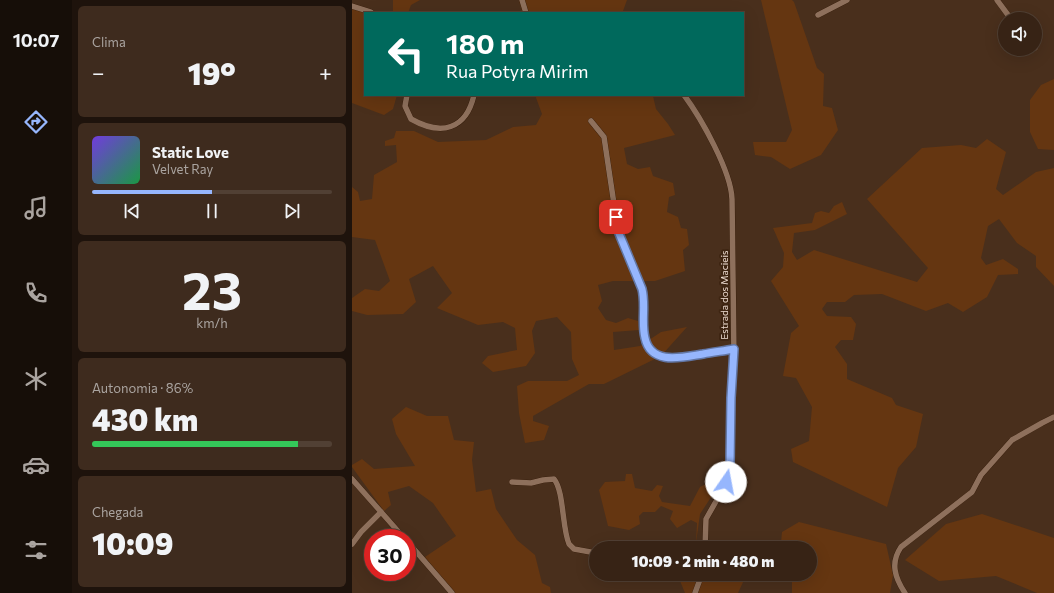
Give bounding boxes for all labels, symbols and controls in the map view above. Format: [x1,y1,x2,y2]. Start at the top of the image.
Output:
map controls [998,12,1042,56]
button: sound [998,12,1042,56]
text: 180 m [446,26,524,60]
icon: left [380,28,432,80]
text: 10:07 [13,29,59,51]
text: Clima [92,34,126,50]
text: 19° [188,54,236,91]
text: − [92,59,105,86]
text: + [319,59,332,86]
text: Rua Potyra Mirim [446,60,588,82]
icon: directions [22,108,50,136]
text: Static Love [152,143,229,161]
text: Velvet Ray [152,161,213,177]
icon: music [22,194,50,222]
icon: previous [121,200,143,222]
icon: pause [201,200,223,222]
icon: next [281,200,303,222]
pin [599,200,633,234]
icon: arrive [605,206,627,228]
street label: Estrada dos Macieis [718,250,730,340]
text: 23 [182,257,242,321]
icon: phone [22,279,50,307]
text: km/h [196,315,228,331]
icon: climate [22,365,50,393]
text: Autonomia · 86% [92,380,193,396]
text: 430 km [92,400,198,437]
icon: car [22,451,50,479]
position arrow [705,461,747,503]
text: Chegada [92,504,143,520]
text: 10:09 [92,524,173,561]
speed limit sign: 30 [364,529,416,581]
icon: filters [22,536,50,564]
text: 10:09 · 2 min · 480 m [632,552,774,570]

